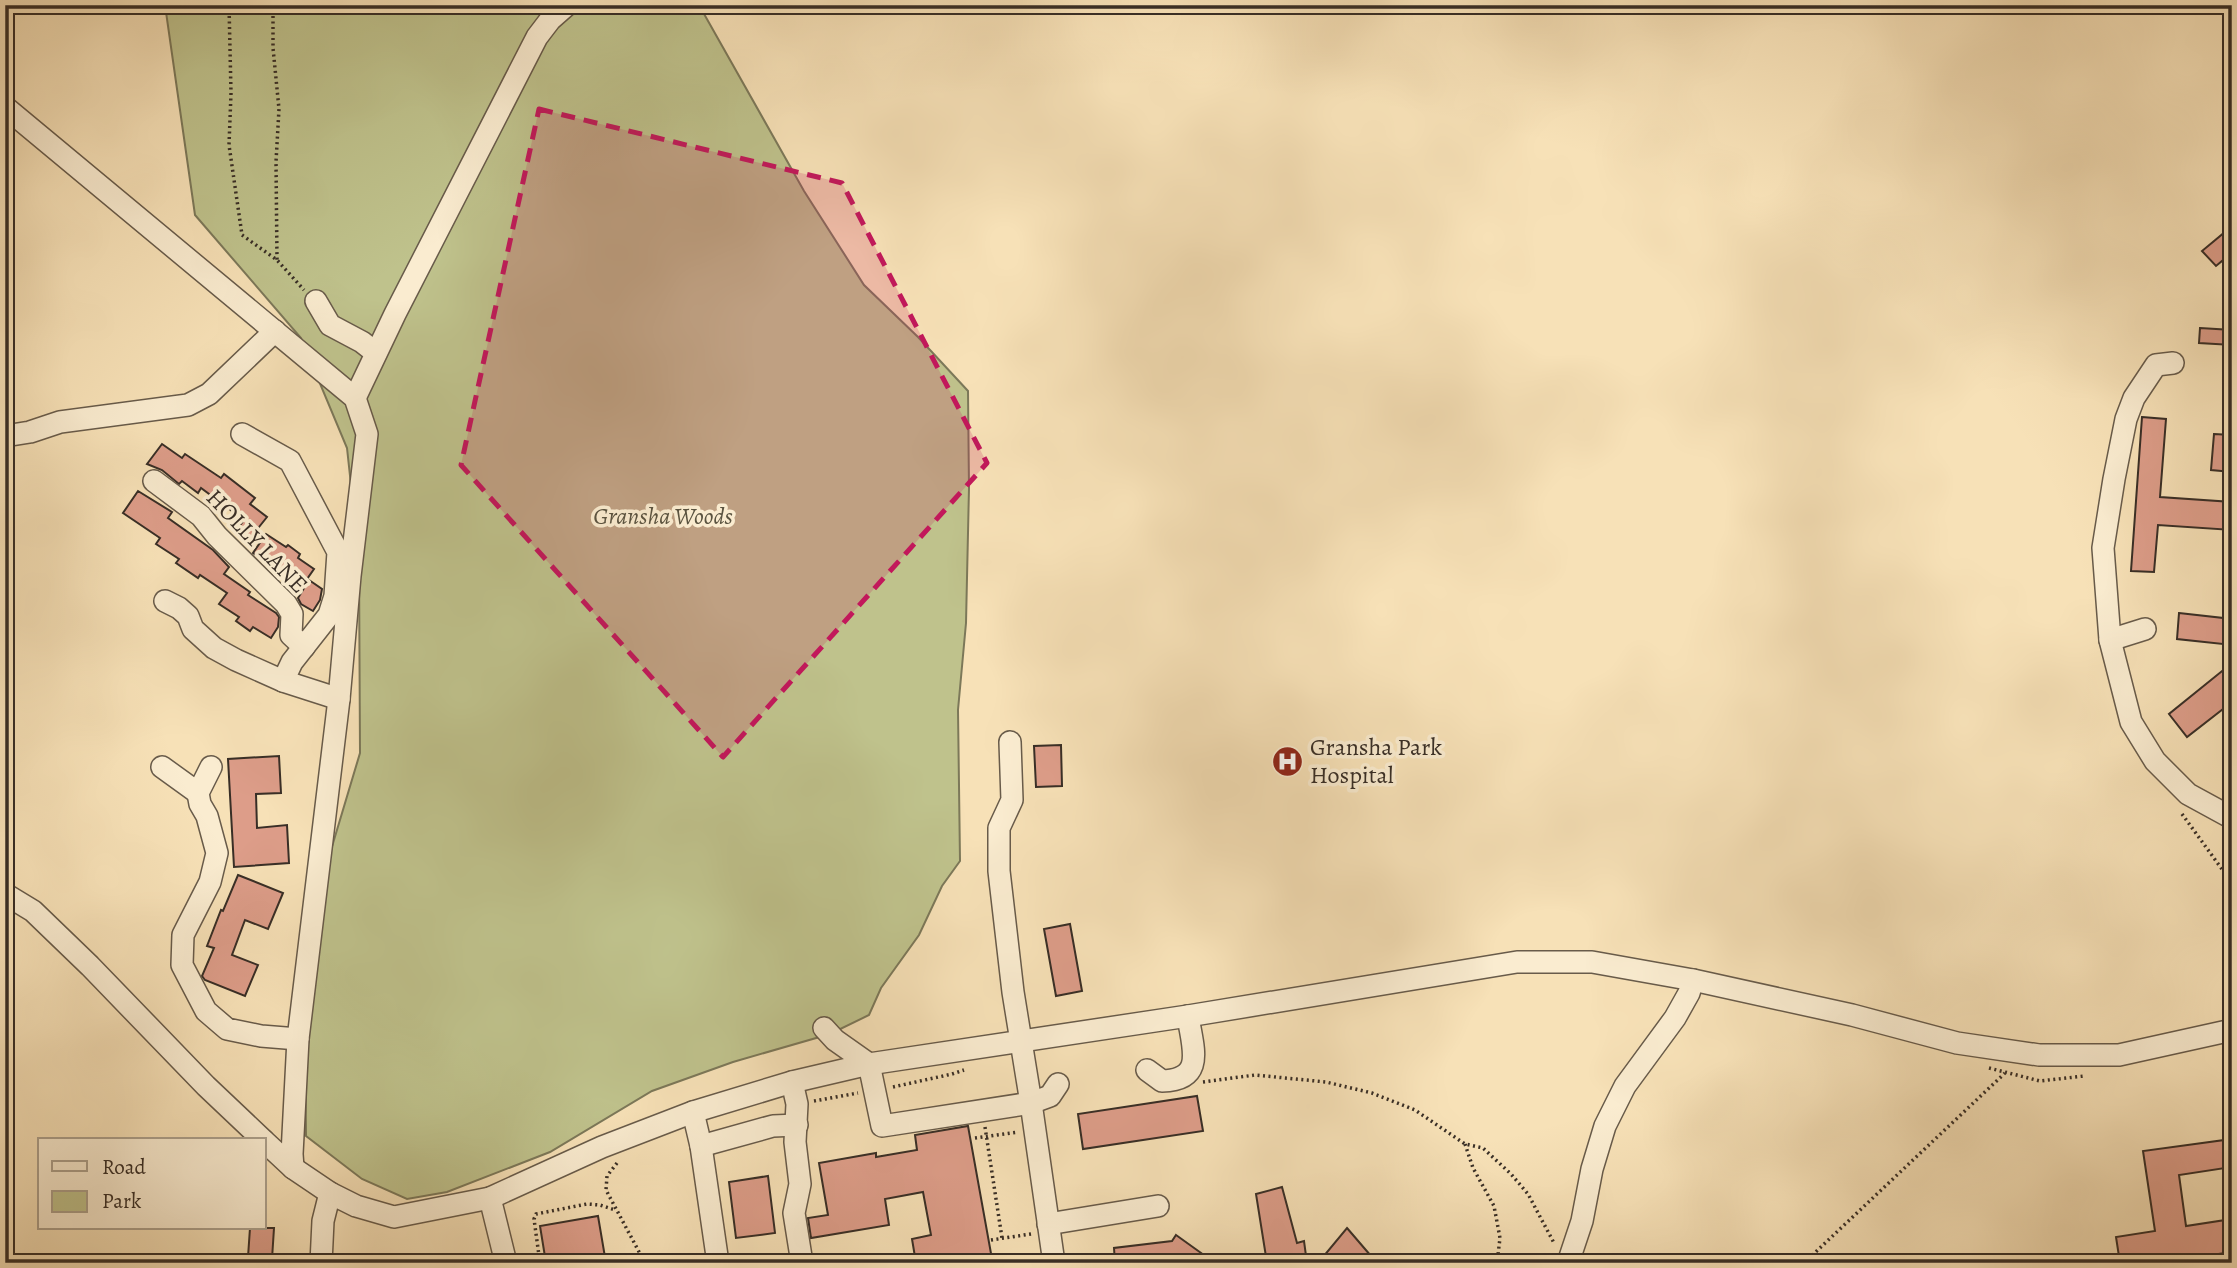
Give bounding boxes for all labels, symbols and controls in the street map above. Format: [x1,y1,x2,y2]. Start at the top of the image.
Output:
street label: HOLLY LANE [199,482,315,600]
park label: Gransha Woods [593,500,733,532]
place label: Gransha Park Hospital [1310,731,1442,791]
hospital icon: Gransha Park Hospital [1270,744,1304,778]
legend [38,1138,266,1230]
text: Road [102,1153,146,1181]
text: Park [102,1187,142,1215]

